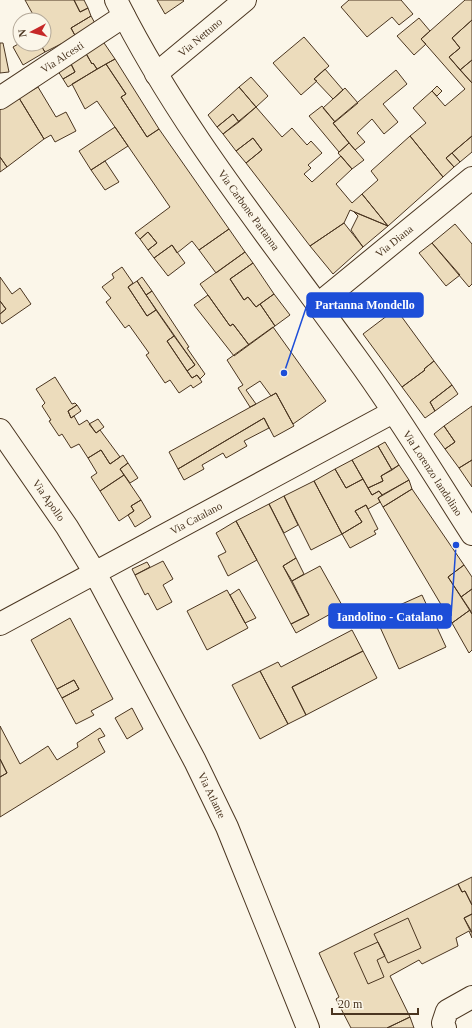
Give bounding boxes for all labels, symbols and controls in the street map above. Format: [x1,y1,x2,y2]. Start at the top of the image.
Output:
north arrow [12,12,52,52]
street label: Via Nettuno [176,15,225,59]
text: N [16,28,29,38]
street label: Via Alcesti [38,39,86,75]
street label: Via Carbone Partanna [216,167,282,253]
street label: Via Diana [373,222,415,260]
callout: Partanna Mondello [307,293,423,317]
text: Partanna Mondello [315,298,415,312]
street label: Via Lorenzo Iandolino [401,428,465,518]
street label: Via Apollo [30,477,68,523]
street label: Via Catalano [168,499,224,537]
callout: Iandolino - Catalano [329,604,451,628]
text: Iandolino - Catalano [337,610,443,624]
street label: Via Atlante [196,770,228,820]
scale bar [332,990,418,1016]
text: 20 m [338,997,363,1011]

